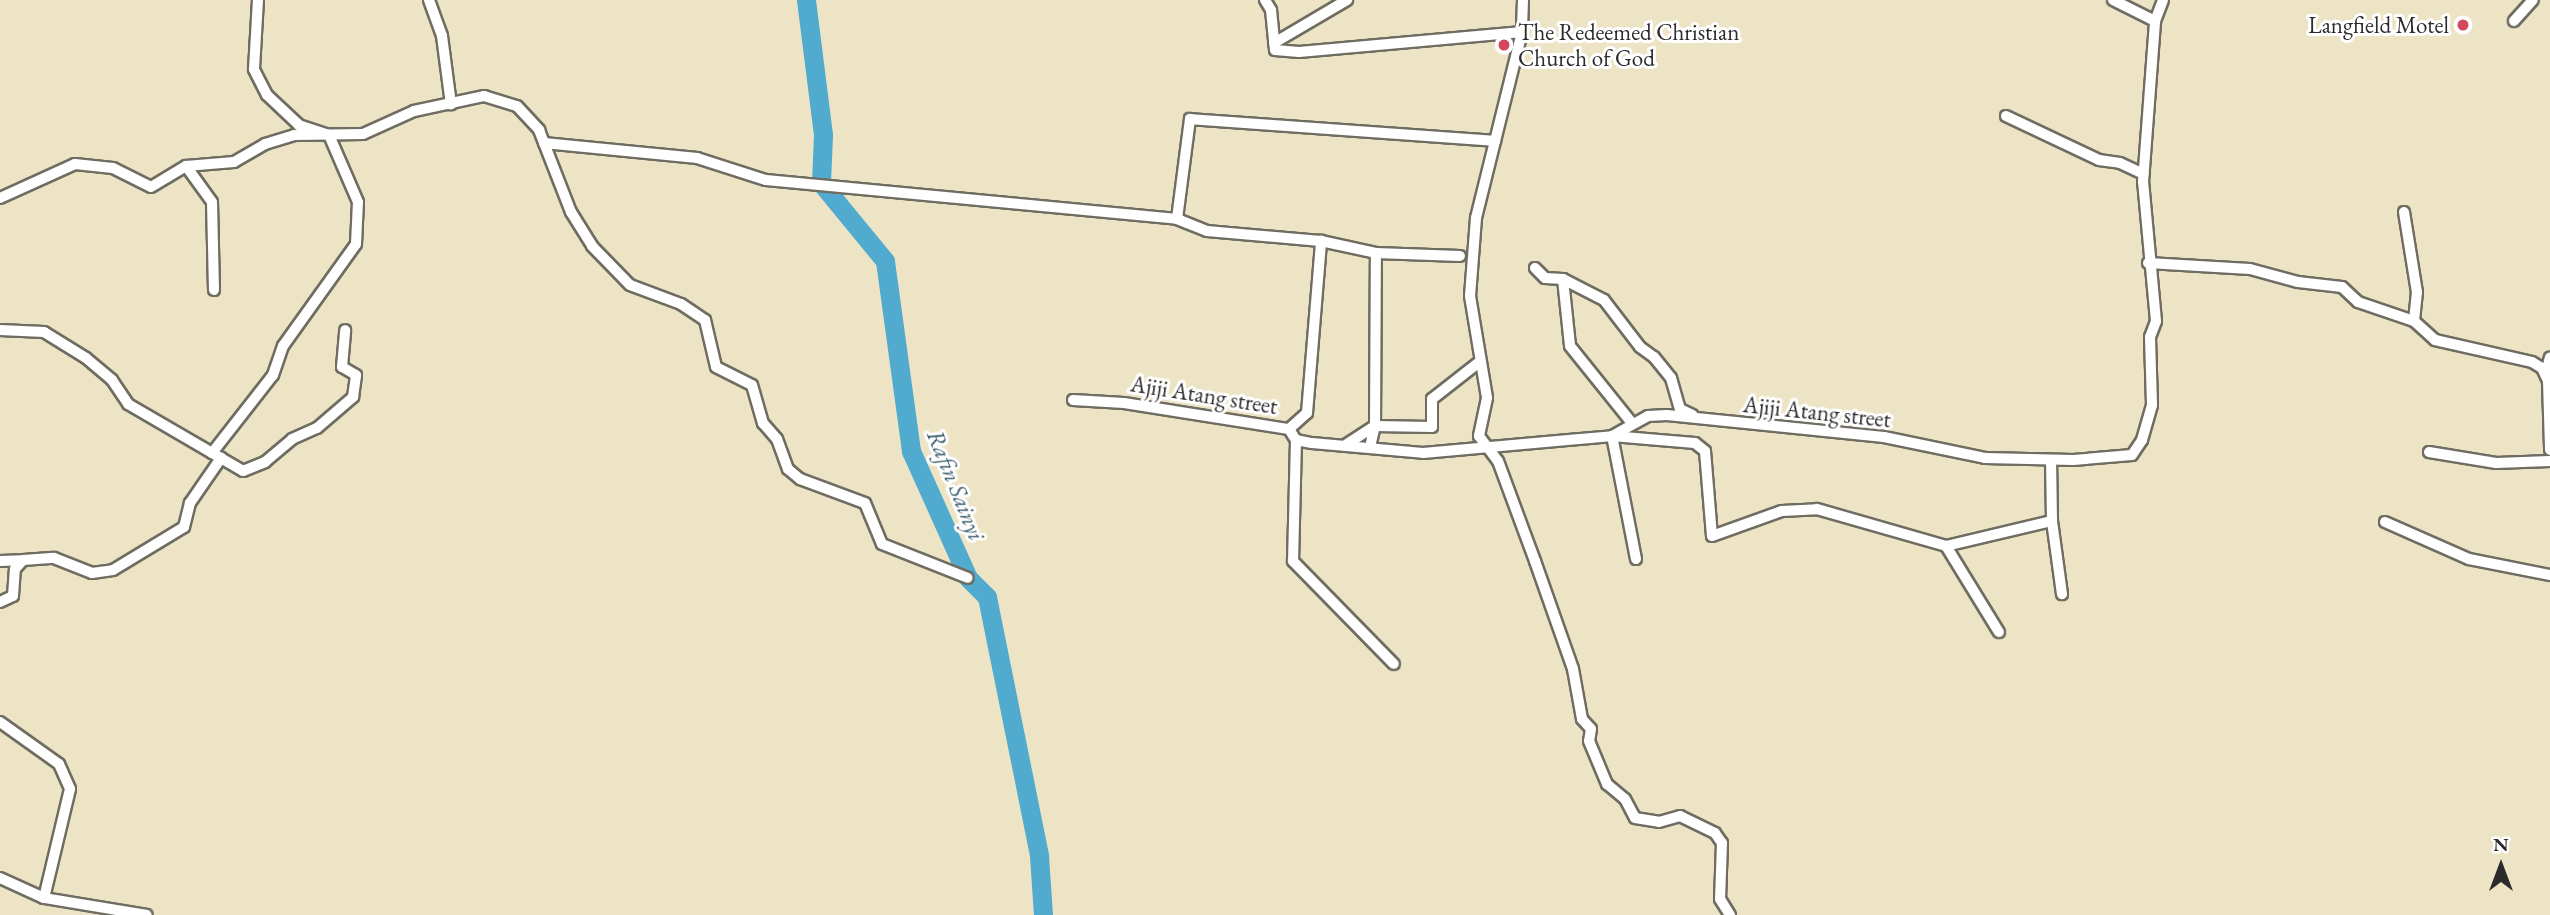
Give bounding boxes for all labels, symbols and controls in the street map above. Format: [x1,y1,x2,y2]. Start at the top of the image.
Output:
place label: Langfield Motel [2308,11,2449,39]
marker: Langfield Motel [2455,17,2471,33]
place label: The Redeemed Christian Church of God [1518,18,1739,72]
marker: The Redeemed Christian Church of God [1496,37,1512,53]
street label: Ajiji Atang street [1128,370,1280,420]
street label: Ajiji Atang street [1742,391,1892,433]
water label: Rafin Sainyi [921,425,991,545]
north arrow [2466,831,2536,901]
text: N [2493,832,2509,857]

